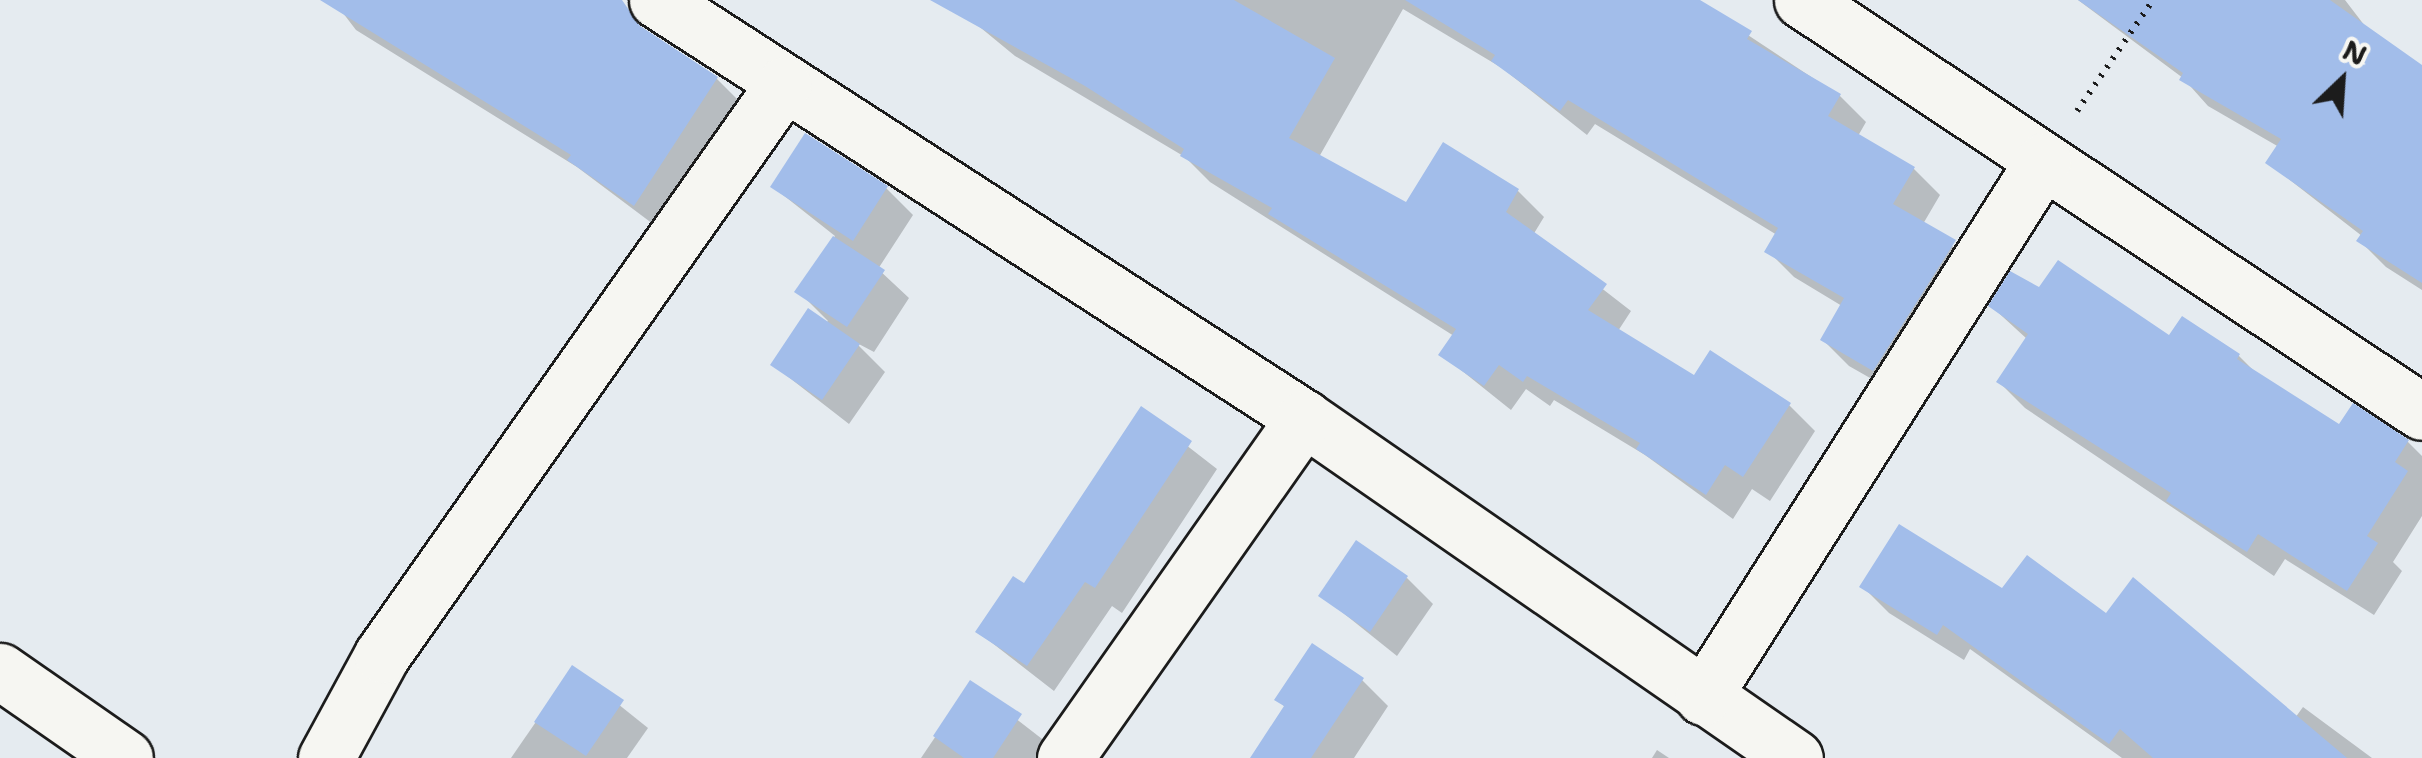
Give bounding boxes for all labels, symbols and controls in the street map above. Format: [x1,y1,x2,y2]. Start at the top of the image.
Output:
north arrow [2292,30,2392,130]
text: N [2337,31,2373,75]

